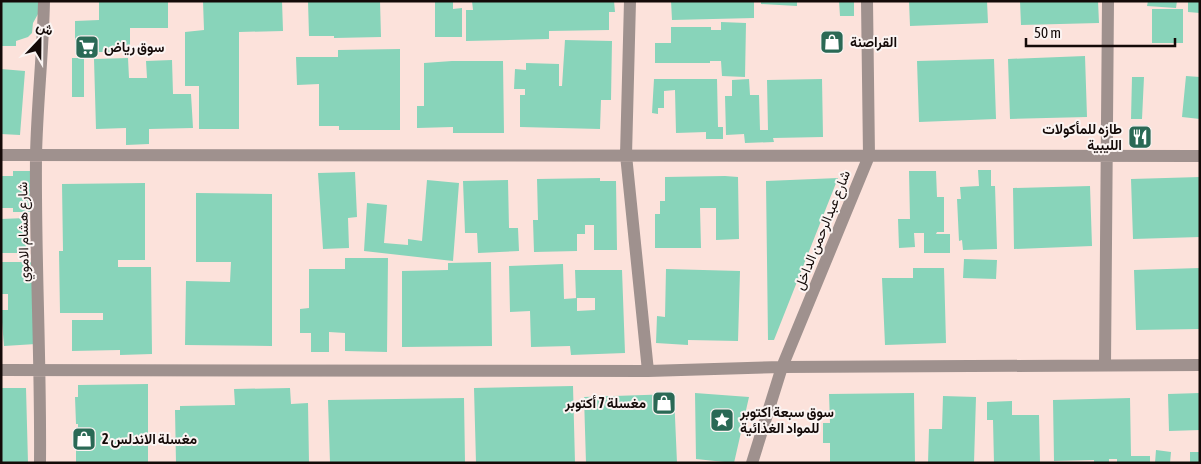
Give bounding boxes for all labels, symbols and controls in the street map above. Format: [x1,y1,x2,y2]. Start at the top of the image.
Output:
north arrow [15,15,65,65]
scale bar [1026,15,1175,47]
text: ش [34,17,56,40]
text: 50 m [1034,24,1061,41]
shop icon: القراصنة [819,29,845,55]
supermarket icon: سوق رياض [74,34,100,60]
place label: القراصنة [850,34,897,51]
place label: سوق رياض [104,39,165,56]
place label: طازه للمأكولات الليبية [1042,121,1122,154]
restaurant icon: طازه للمأكولات الليبية [1127,124,1153,150]
street label: شارع عبدالرحمن الداخل [791,168,856,293]
street label: شارع هشام الاموي [14,182,36,282]
shop icon: مغسلة 7 أكتوبر [651,390,677,416]
place label: مغسلة 7 أكتوبر [564,395,646,412]
place label: سوق سبعة اكتوبر للمواد الغذائية [739,404,834,437]
place icon: سوق سبعة اكتوبر للمواد الغذائية [709,407,735,433]
shop icon: مغسلة الاندلس 2 [71,426,97,452]
place label: مغسلة الاندلس 2 [102,431,197,448]

